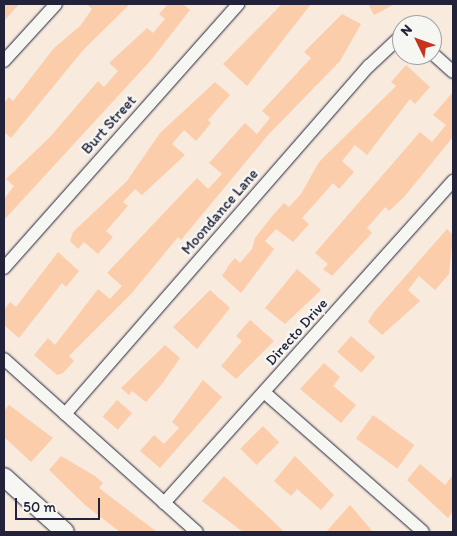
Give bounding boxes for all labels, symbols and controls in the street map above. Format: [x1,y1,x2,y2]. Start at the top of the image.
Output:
north arrow [392,15,442,65]
text: N [397,21,416,40]
street label: Burt Street [78,92,140,158]
street label: Moondance Lane [178,165,262,259]
street label: Directo Drive [262,295,332,369]
scale bar [18,488,102,520]
text: 50 m [23,498,56,516]

